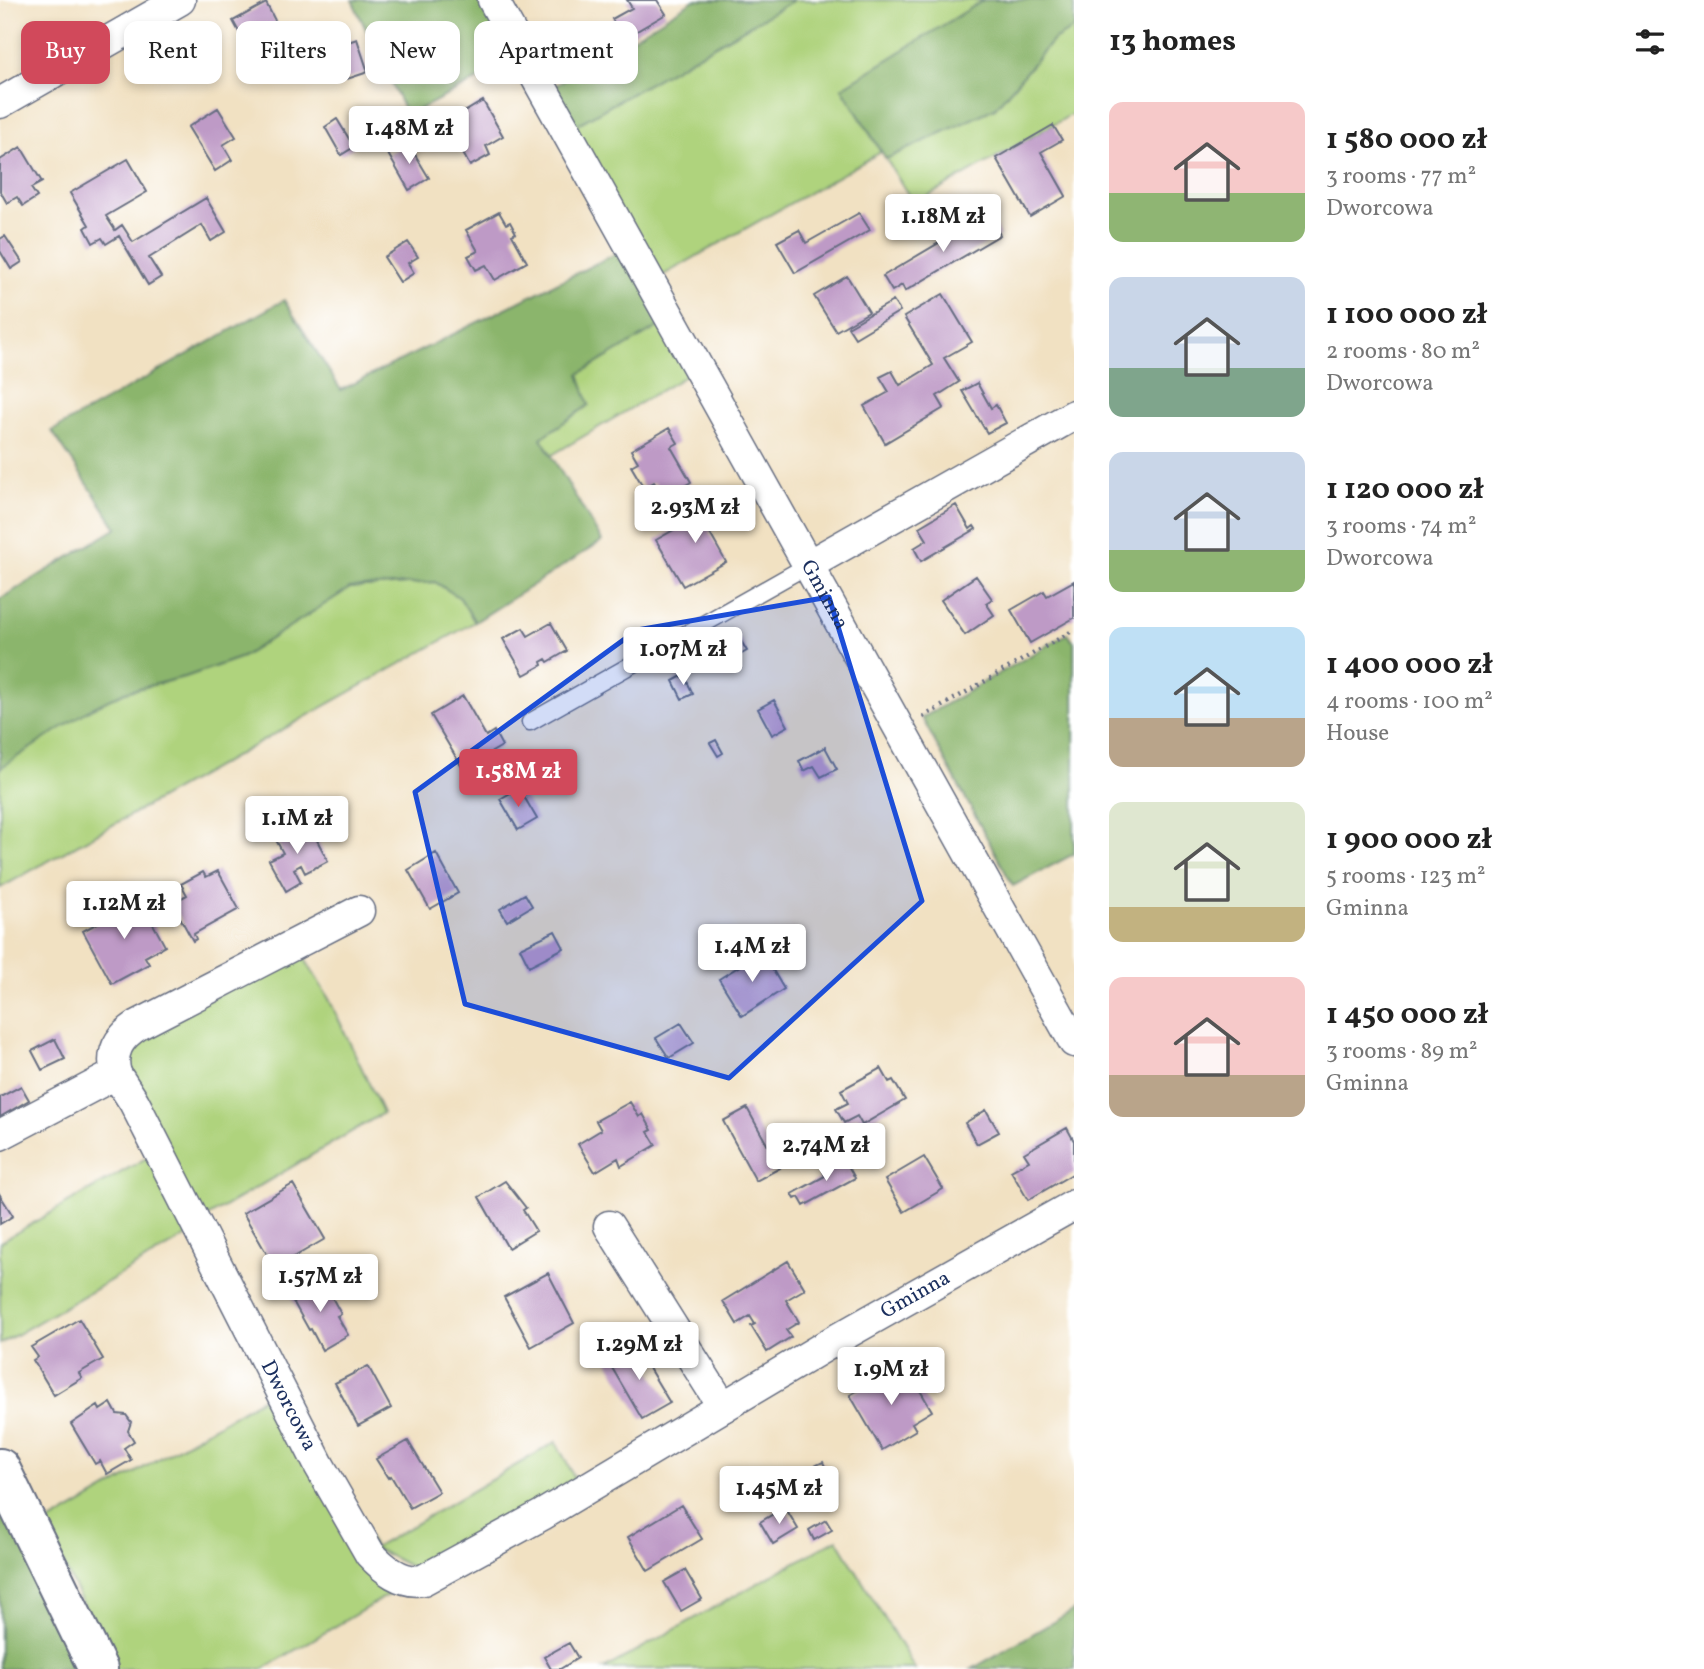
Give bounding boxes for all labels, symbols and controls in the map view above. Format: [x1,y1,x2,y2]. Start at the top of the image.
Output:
chip: Buy [21,21,110,84]
chip: Rent [124,21,222,84]
chip: Filters [236,21,351,84]
chip: New [365,21,460,84]
chip: Apartment [474,21,638,84]
text: 13 homes [1109,21,1236,63]
icon: filters [1631,23,1669,61]
pin: 1.48M zł [337,106,481,166]
text: 1.48M zł [365,113,453,145]
text: 1 580 000 zł [1326,119,1487,161]
icon: home [1165,130,1249,214]
text: 3 rooms · 77 m² [1326,161,1476,193]
text: Dworcowa [1326,193,1434,225]
pin: 1.18M zł [871,194,1015,254]
text: 1.18M zł [901,201,985,233]
text: 1 100 000 zł [1326,294,1487,336]
icon: home [1165,305,1249,389]
text: 2 rooms · 80 m² [1326,336,1480,368]
text: Dworcowa [1326,368,1434,400]
text: 1 120 000 zł [1326,469,1484,511]
icon: home [1165,480,1249,564]
pin: 2.93M zł [623,486,767,545]
text: 2.93M zł [650,492,740,524]
text: 3 rooms · 74 m² [1326,511,1476,543]
text: Dworcowa [1326,543,1434,575]
street label: Gminna [794,555,856,635]
pin: 1.07M zł [611,628,755,687]
text: 1.07M zł [639,634,727,666]
text: 1 400 000 zł [1326,644,1492,686]
icon: home [1165,655,1249,739]
text: 4 rooms · 100 m² [1326,686,1493,718]
text: House [1326,718,1389,750]
pin: 1.58M zł [446,750,590,809]
text: 1.58M zł [475,756,561,788]
pin: 1.1M zł [232,796,362,856]
text: 1.1M zł [261,803,333,835]
text: 1 900 000 zł [1326,819,1492,861]
icon: home [1165,830,1249,914]
text: 5 rooms · 123 m² [1326,861,1486,893]
pin: 1.12M zł [52,881,196,941]
text: 1.12M zł [82,888,166,920]
text: Gminna [1326,893,1409,925]
pin: 1.4M zł [687,925,817,984]
text: 1.4M zł [714,931,790,963]
text: 1 450 000 zł [1326,994,1488,1036]
icon: home [1165,1005,1249,1089]
text: 3 rooms · 89 m² [1326,1036,1478,1068]
text: Gminna [1326,1068,1409,1100]
pin: 2.74M zł [754,1124,898,1183]
text: 2.74M zł [782,1130,870,1162]
pin: 1.57M zł [248,1254,392,1314]
text: 1.57M zł [278,1261,362,1293]
street label: Gminna [875,1263,955,1326]
pin: 1.29M zł [567,1322,711,1382]
text: 1.29M zł [596,1329,682,1361]
pin: 1.9M zł [826,1348,956,1407]
text: 1.9M zł [854,1354,928,1386]
street label: Dworcowa [253,1355,324,1456]
pin: 1.45M zł [707,1466,851,1526]
text: 1.45M zł [736,1473,822,1505]

